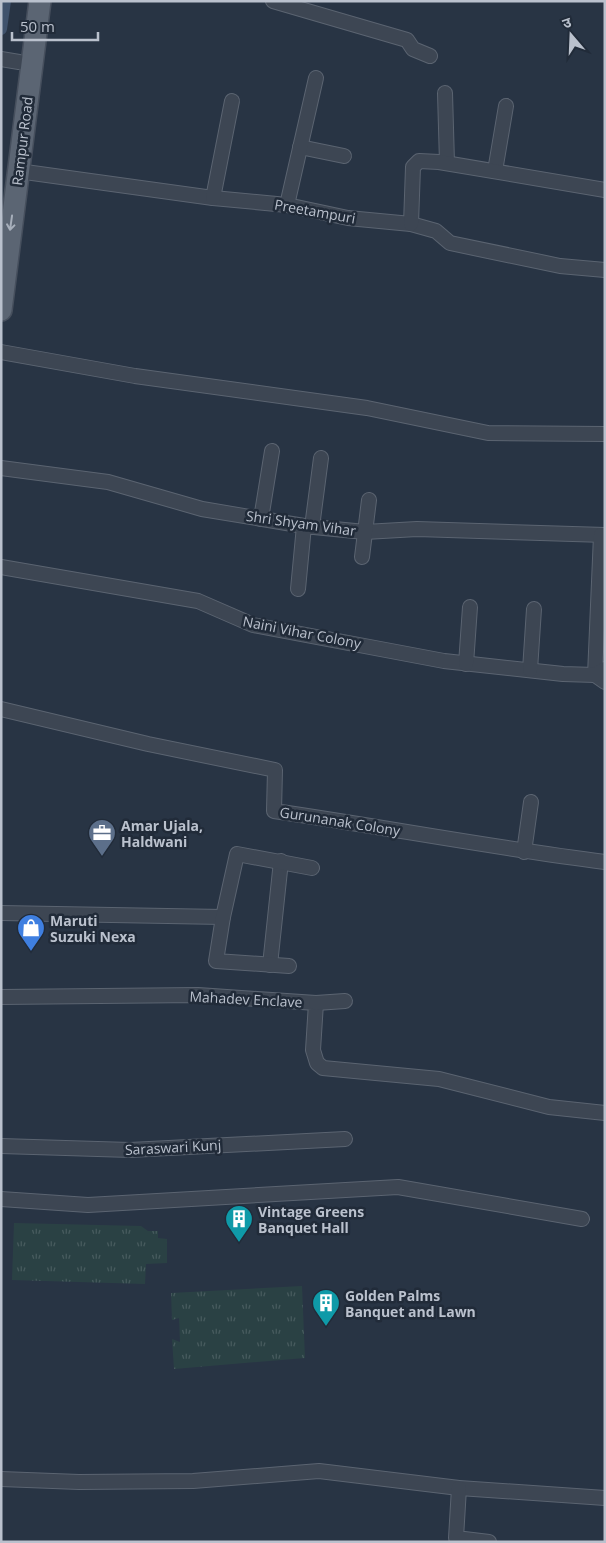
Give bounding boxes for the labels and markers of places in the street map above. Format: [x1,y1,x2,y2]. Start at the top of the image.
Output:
place label: Amar Ujala, Haldwani [121,816,203,851]
office icon: Amar Ujala, Haldwani [87,818,117,857]
place label: Maruti Suzuki Nexa [50,911,136,946]
shop icon: Maruti Suzuki Nexa [16,913,46,952]
place label: Vintage Greens Banquet Hall [258,1202,364,1237]
building icon: Vintage Greens Banquet Hall [224,1204,254,1243]
place label: Golden Palms Banquet and Lawn [345,1286,476,1321]
building icon: Golden Palms Banquet and Lawn [311,1288,341,1327]

